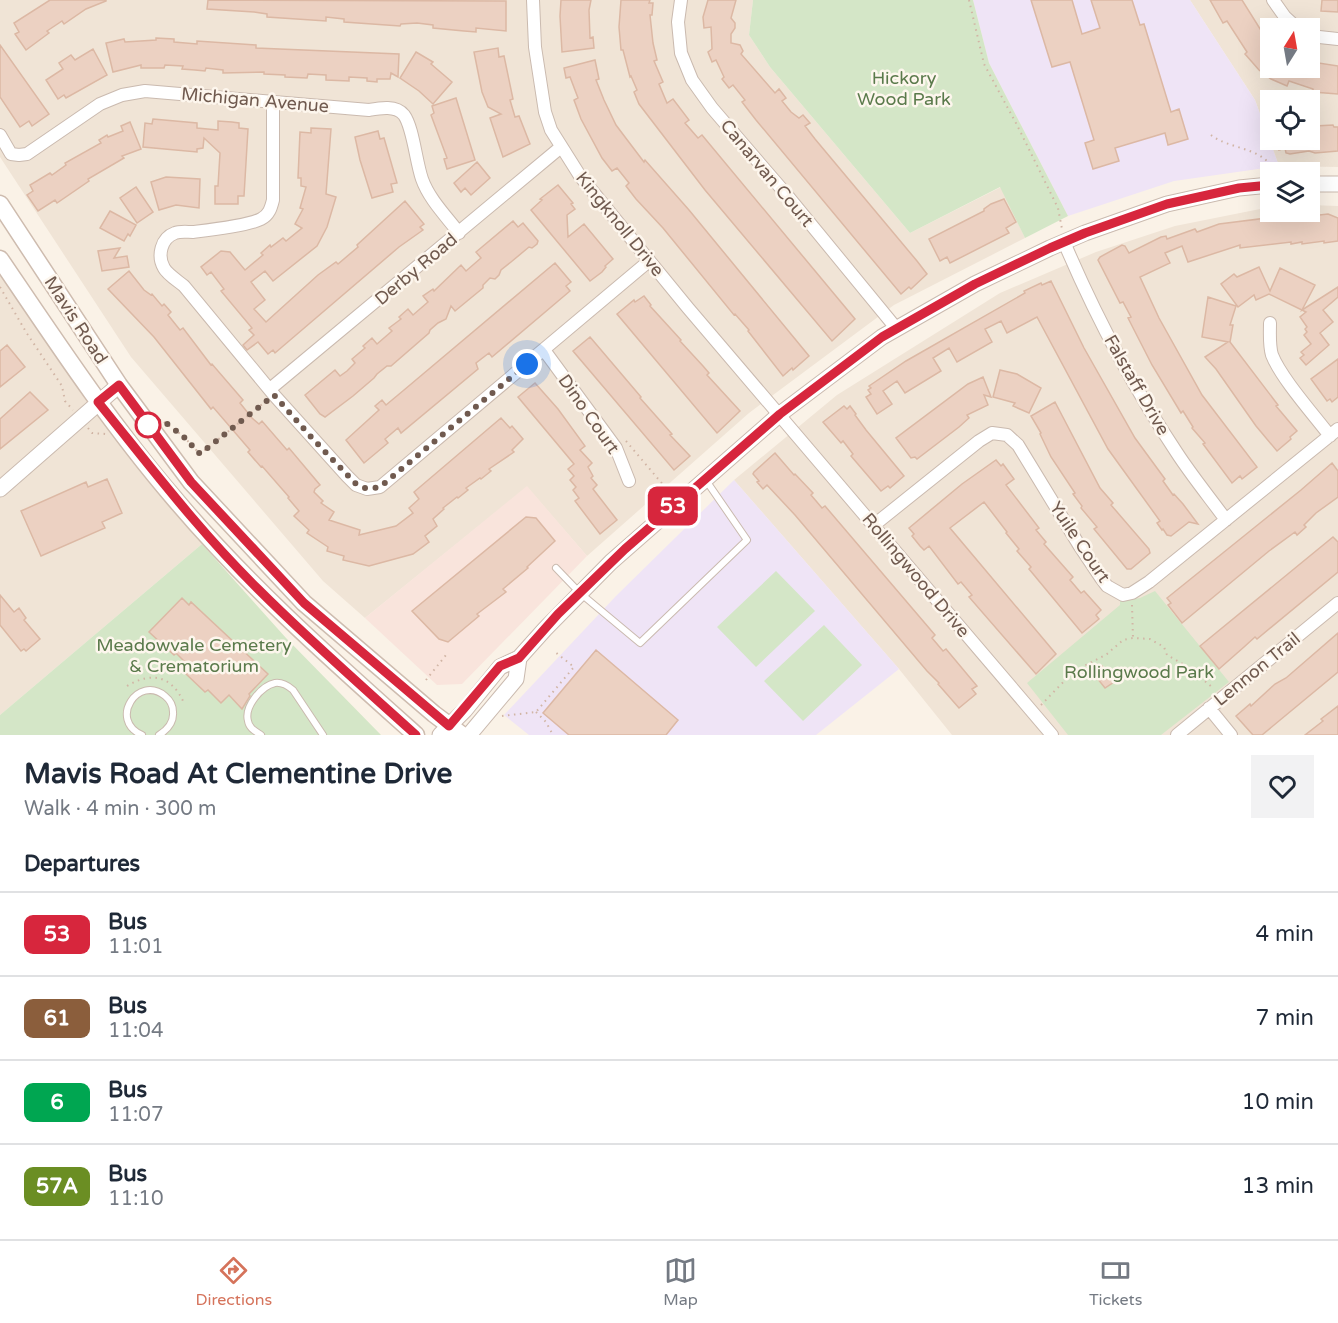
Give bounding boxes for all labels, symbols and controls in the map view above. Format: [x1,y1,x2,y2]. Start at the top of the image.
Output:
north arrow [1260,18,1320,78]
map controls [1260,18,1320,222]
park label: Hickory Wood Park [857,67,951,110]
street label: Michigan Avenue [180,83,330,117]
button: locate [1260,90,1320,150]
street label: Canarvan Court [716,115,818,231]
button: layers [1260,162,1320,222]
street label: Kingknoll Drive [571,167,669,281]
street label: Derby Road [370,228,462,310]
street label: Mavis Road [40,272,112,368]
street label: Falstaff Drive [1099,331,1175,439]
your location [512,349,542,379]
street label: Dino Court [554,370,625,458]
unlabelled marker [135,412,161,438]
line badge: 53 [646,486,700,526]
text: 53 [660,494,686,519]
street label: Yuile Court [1045,497,1115,587]
street label: Rollingwood Drive [857,508,975,642]
street label: Lennon Trail [1209,627,1305,711]
park label: Meadowvale Cemetery & Crematorium [96,634,292,677]
park label: Rollingwood Park [1064,661,1214,683]
button: heart [1251,755,1314,818]
text: Mavis Road At Clementine Drive [24,757,452,791]
text: Walk · 4 min · 300 m [24,797,216,821]
text: Departures [24,851,140,877]
text: Bus [108,909,147,935]
text: 4 min [1255,921,1314,947]
text: 53 [44,922,70,947]
text: 11:01 [108,935,163,959]
text: Bus [108,993,147,1019]
text: 7 min [1255,1005,1314,1031]
text: 61 [44,1006,70,1031]
text: 11:04 [108,1019,163,1043]
text: Bus [108,1077,147,1103]
text: 10 min [1242,1089,1314,1115]
text: 6 [50,1090,64,1115]
text: 11:07 [108,1103,163,1127]
text: Bus [108,1161,147,1187]
text: 13 min [1242,1173,1314,1199]
text: 57A [36,1174,78,1199]
text: 11:10 [108,1187,164,1211]
tab: Directions [196,1254,272,1310]
tab: Map [663,1254,698,1310]
tab: Tickets [1089,1254,1142,1310]

